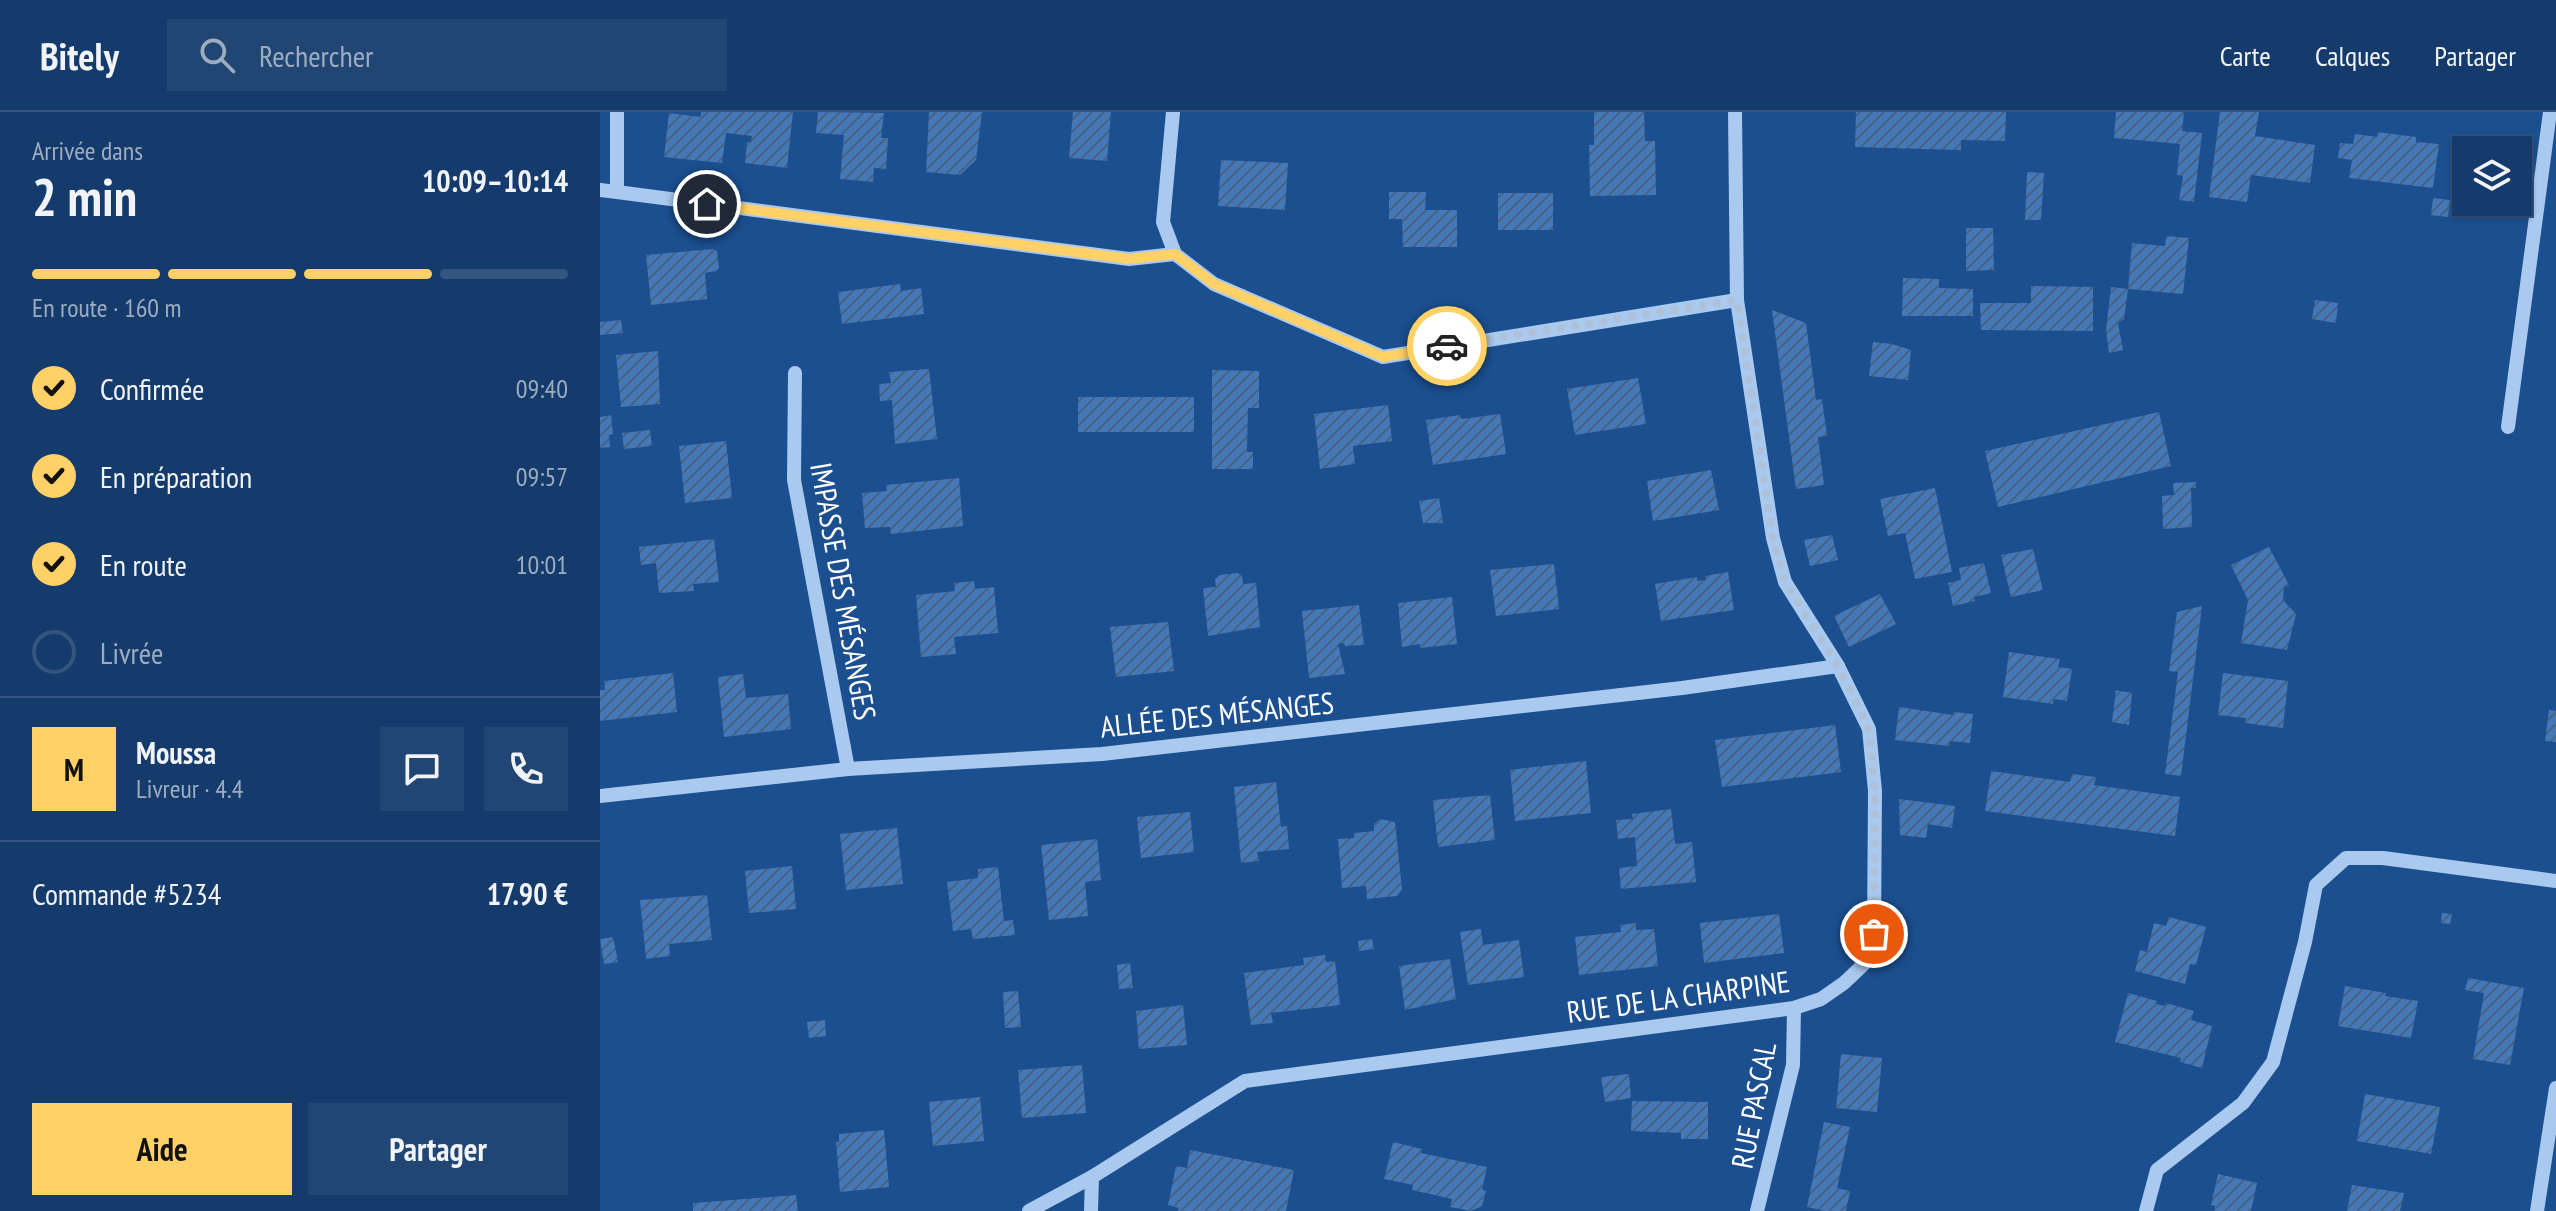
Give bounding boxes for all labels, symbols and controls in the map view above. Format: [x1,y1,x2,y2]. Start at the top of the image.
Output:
search box [167,19,727,91]
text: Bitely [40,31,119,80]
icon: search [195,33,239,77]
text: Rechercher [259,36,373,75]
text: Carte [2220,37,2271,74]
text: Calques [2315,37,2390,74]
text: Partager [2434,37,2516,74]
text: Arrivée dans [32,134,143,167]
map controls [2452,136,2532,216]
button: layers [2452,136,2532,216]
text: 10:09–10:14 [422,161,568,200]
text: 2 min [32,163,137,230]
pin [673,170,741,238]
icon: home [685,182,729,226]
text: En route · 160 m [32,291,182,324]
courier [1407,306,1487,386]
icon: car [1425,324,1469,368]
icon: check [32,366,76,410]
text: Confirmée [100,369,204,408]
text: 09:40 [516,372,568,405]
icon: check [32,454,76,498]
text: En préparation [100,457,252,496]
street label: IMPASSE DES MÉSANGES [802,459,886,723]
text: 09:57 [516,460,568,493]
icon: check [32,542,76,586]
text: En route [100,545,187,584]
text: 10:01 [516,548,568,581]
text: Livrée [100,633,163,672]
street label: ALLÉE DES MÉSANGES [1098,682,1336,746]
button: chat [380,727,464,811]
button: phone [484,727,568,811]
text: Moussa [136,733,216,772]
text: M [64,750,84,789]
text: Livreur · 4.4 [136,772,243,805]
text: Commande #5234 [32,874,221,913]
text: 17.90 € [487,874,568,913]
pin [1840,900,1908,968]
icon: bag [1852,912,1896,956]
street label: RUE DE LA CHARPINE [1564,961,1792,1031]
street label: RUE PASCAL [1722,1038,1784,1171]
button: Aide [32,1103,292,1195]
button: Partager [308,1103,568,1195]

